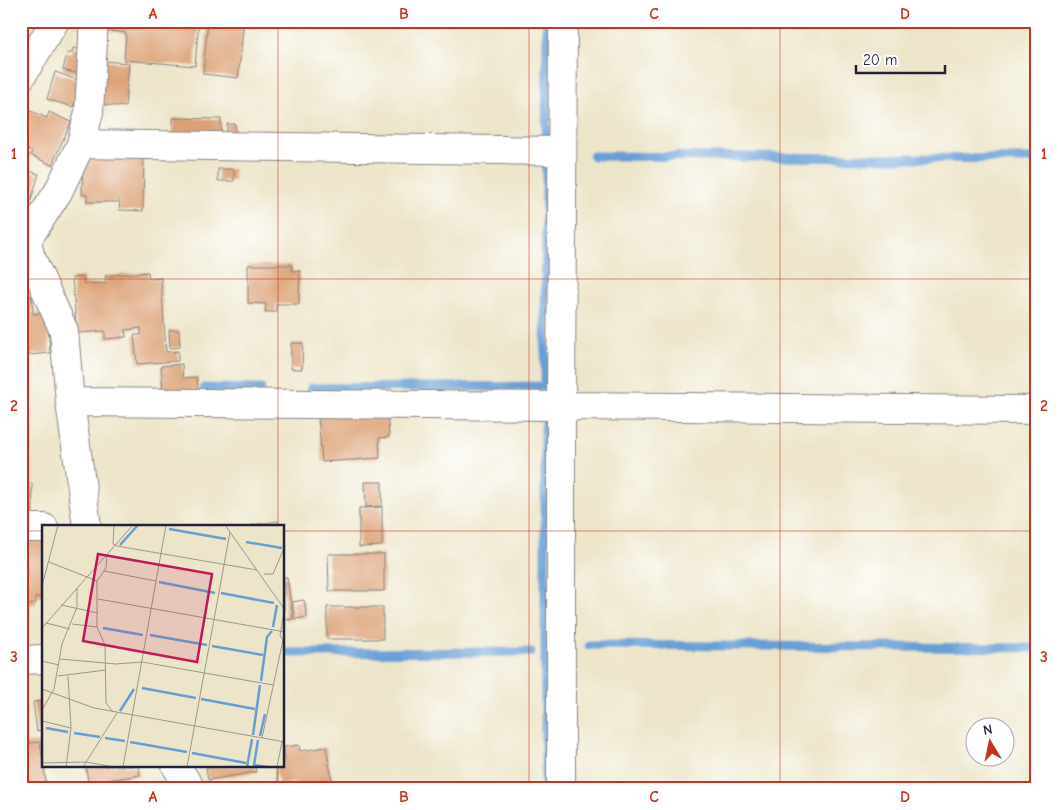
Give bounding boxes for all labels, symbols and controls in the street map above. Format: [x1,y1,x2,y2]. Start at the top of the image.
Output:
text: A [149,5,158,23]
text: B [399,5,409,23]
text: C [649,5,659,23]
text: D [900,5,910,23]
scale bar [856,42,944,74]
text: 20 m [863,51,897,69]
text: 1 [11,145,17,163]
text: 1 [1041,145,1047,163]
text: 2 [10,397,18,415]
text: 2 [1040,397,1048,415]
inset map [42,525,285,768]
text: 3 [10,648,18,666]
text: 3 [1040,648,1048,666]
north arrow [966,718,1016,768]
text: N [982,721,994,739]
text: A [149,788,158,806]
text: B [399,788,409,806]
text: C [649,788,659,806]
text: D [900,788,910,806]

